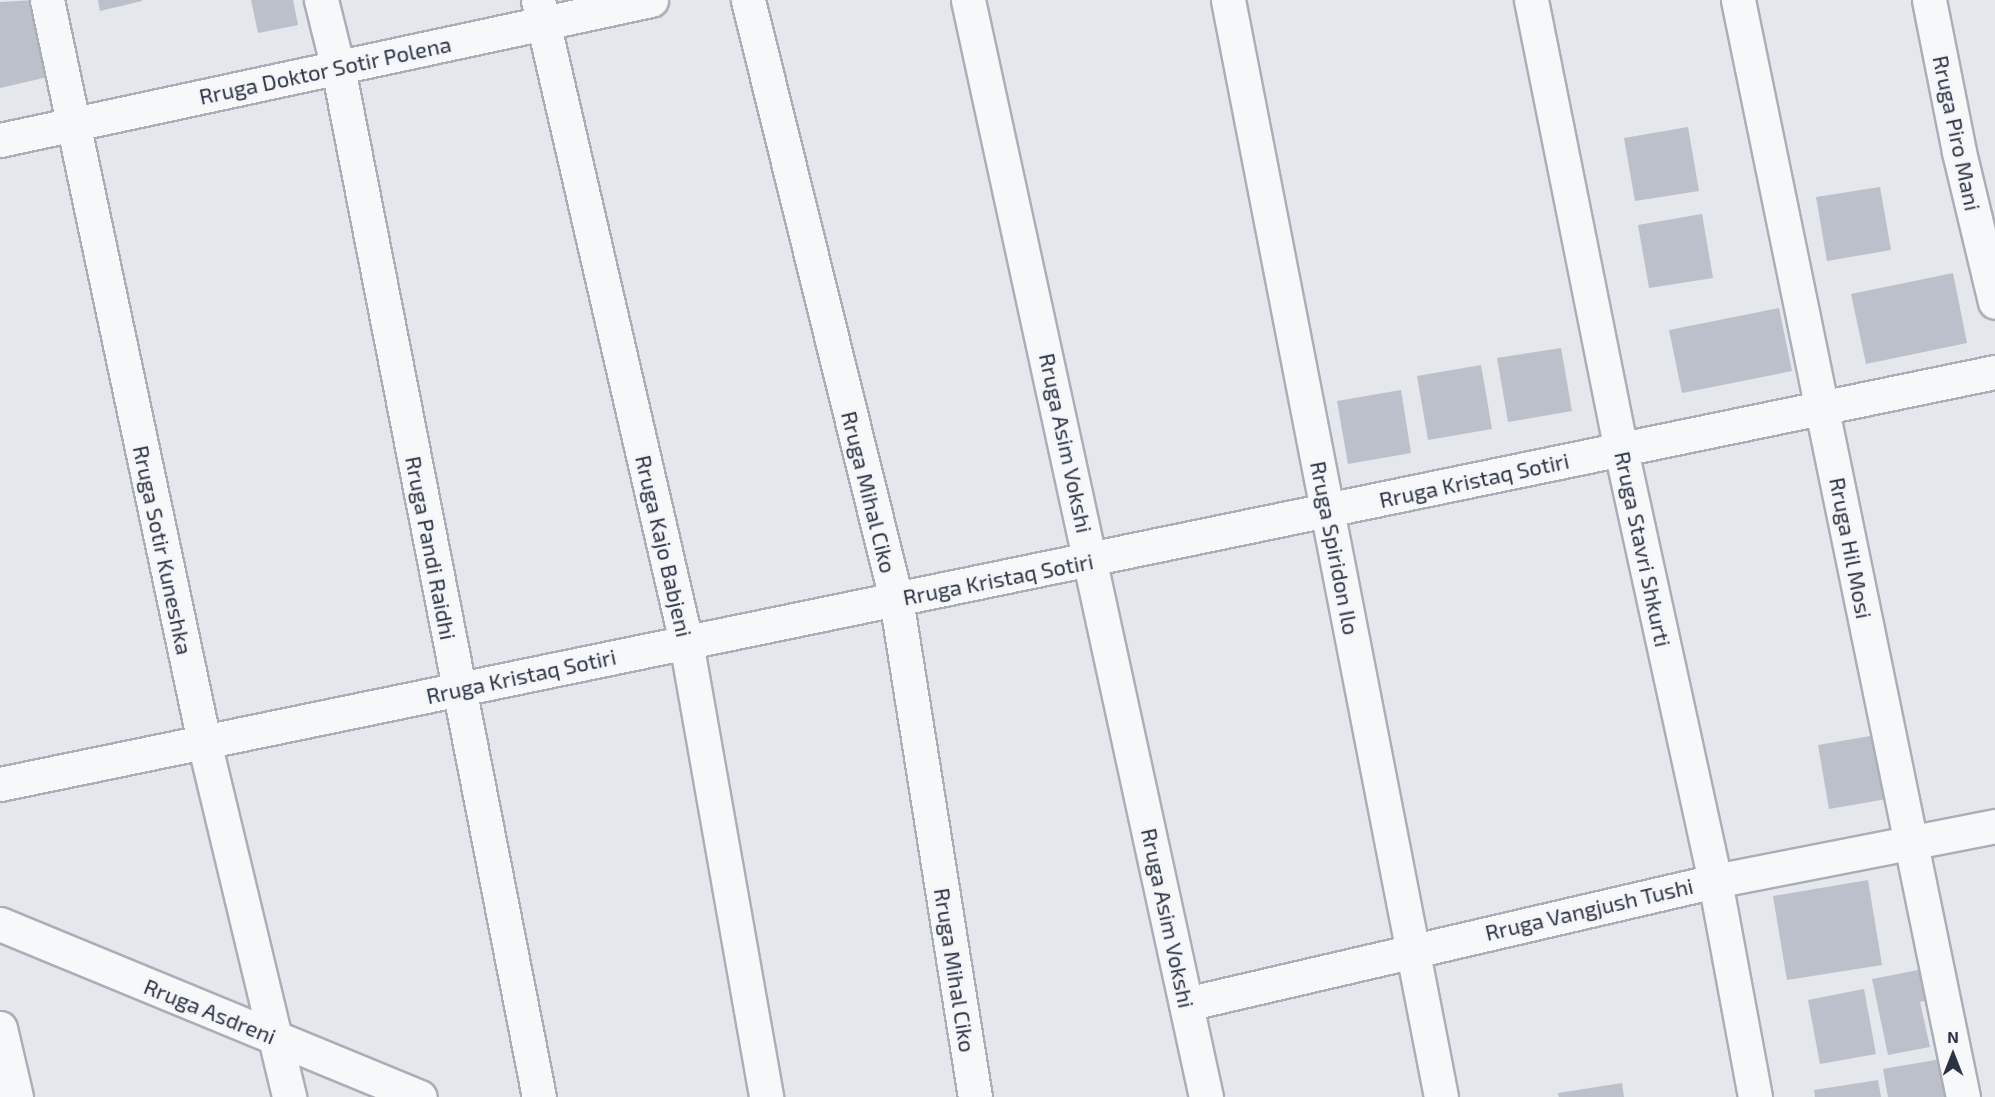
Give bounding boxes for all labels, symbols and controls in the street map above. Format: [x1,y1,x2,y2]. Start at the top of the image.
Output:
street label: Rruga Doktor Sotir Polena [196,30,454,110]
street label: Rruga Piro Mani [1928,53,1986,213]
street label: Rruga Asim Vokshi [1034,350,1098,536]
street label: Rruga Mihal Ciko [836,408,902,576]
street label: Rruga Sotir Kuneshka [128,443,198,657]
street label: Rruga Kristaq Sotiri [1377,447,1571,513]
street label: Rruga Stavri Shkurti [1609,449,1677,649]
street label: Rruga Kajo Babjeni [630,452,698,640]
street label: Rruga Pandi Raidhi [400,454,462,642]
street label: Rruga Spiridon Ilo [1305,459,1365,637]
street label: Rruga Hil Mosi [1824,475,1878,621]
street label: Rruga Kristaq Sotiri [901,548,1095,610]
street label: Rruga Kristaq Sotiri [424,643,618,709]
street label: Rruga Asim Vokshi [1136,825,1200,1011]
street label: Rruga Vangjush Tushi [1482,872,1696,946]
street label: Rruga Mihal Ciko [929,886,981,1054]
street label: Rruga Asdreni [140,973,280,1049]
north arrow [1923,1025,1983,1085]
text: N [1947,1027,1959,1046]

